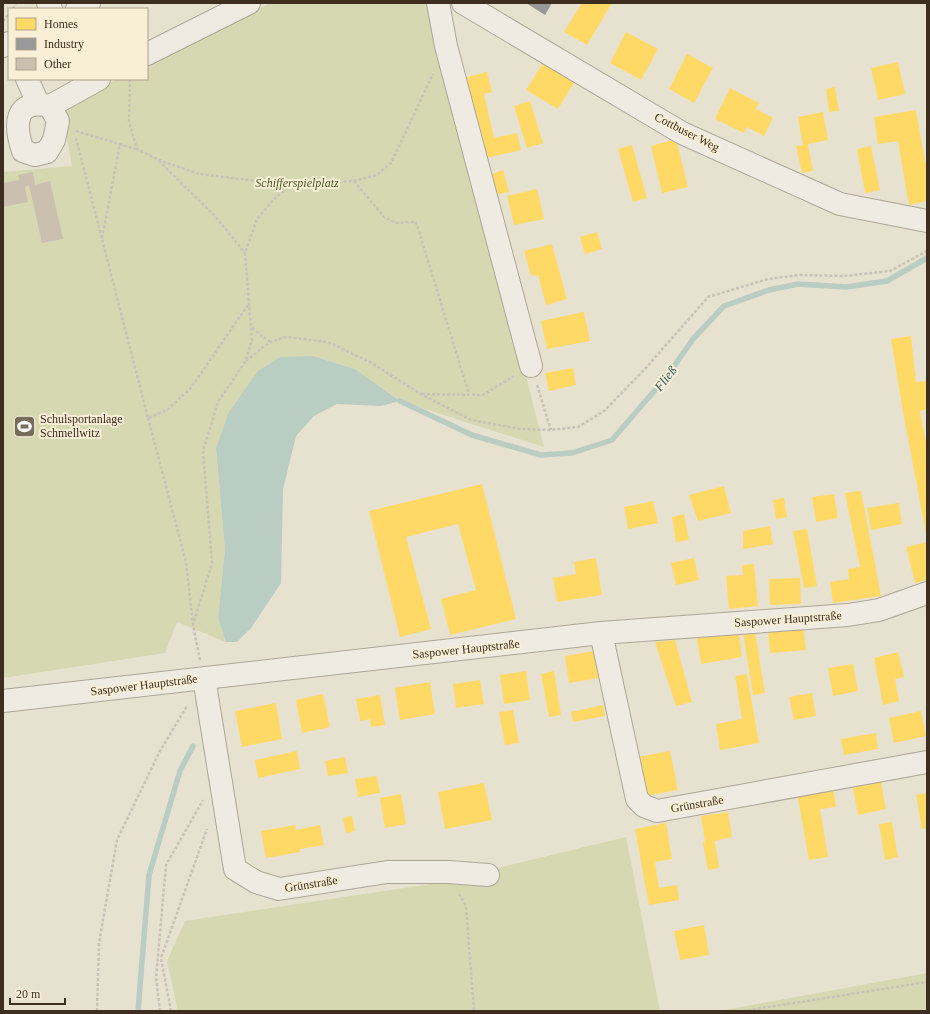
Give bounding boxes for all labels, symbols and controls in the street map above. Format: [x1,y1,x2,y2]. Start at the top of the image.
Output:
legend [8,8,148,80]
text: Homes [44,17,78,31]
text: Industry [44,37,84,51]
text: Other [44,57,71,71]
street label: Cottbuser Weg [652,110,722,154]
park label: Schifferspielplatz [255,176,339,190]
water label: Fließ [650,362,680,395]
place label: Schulsportanlage Schmellwitz [40,412,123,440]
sports icon: Schulsportanlage Schmellwitz [12,413,38,439]
street label: Saspower Hauptstraße [734,608,842,630]
street label: Saspower Hauptstraße [412,636,520,662]
street label: Saspower Hauptstraße [90,671,198,699]
street label: Grünstraße [670,792,724,816]
street label: Grünstraße [284,873,338,895]
scale bar [10,980,65,1006]
text: 20 m [16,987,41,1001]

